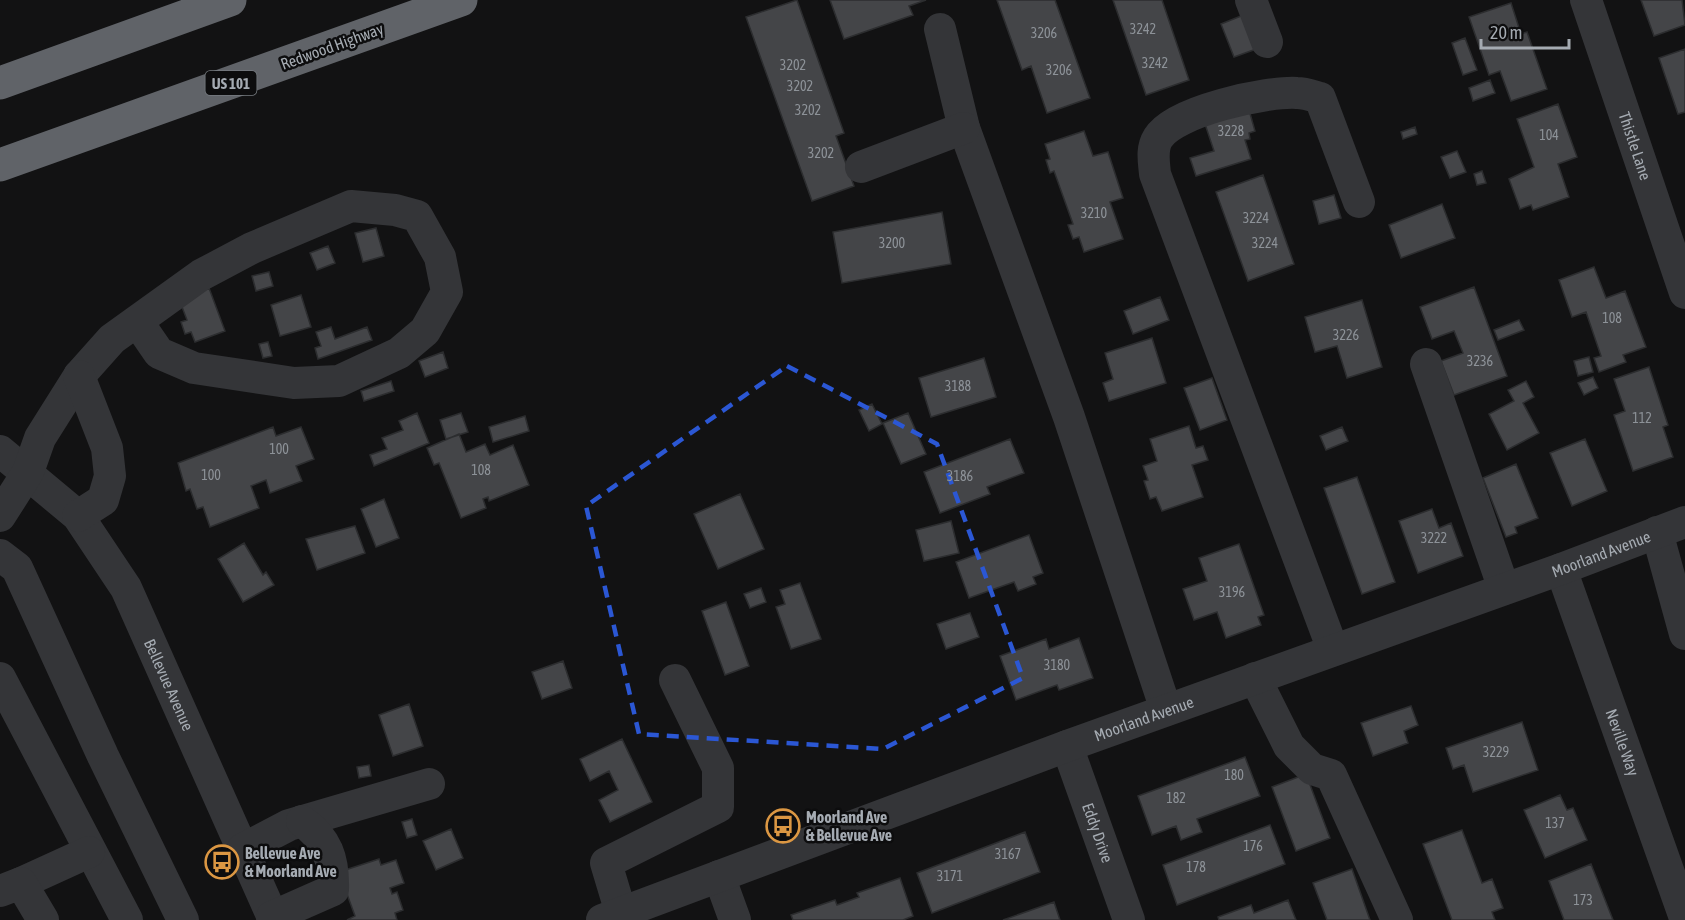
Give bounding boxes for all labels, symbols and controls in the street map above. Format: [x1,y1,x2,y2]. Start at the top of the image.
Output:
scale bar [1481,12,1570,50]
street label: Redwood Highway [278,19,387,74]
house number: 3242 [1130,21,1156,37]
text: 20 m [1490,22,1522,43]
house number: 3206 [1031,25,1058,41]
house number: 3242 [1142,55,1168,71]
house number: 3202 [780,57,806,73]
house number: 3206 [1046,62,1073,78]
road number: US 101 [206,71,256,95]
house number: 3202 [787,78,813,94]
house number: 3202 [795,102,821,118]
street label: Thistle Lane [1615,110,1655,182]
house number: 3228 [1218,123,1245,139]
house number: 104 [1539,127,1559,143]
house number: 3202 [808,145,834,161]
house number: 3210 [1081,205,1108,221]
house number: 3224 [1243,210,1270,226]
house number: 3200 [879,235,906,251]
house number: 3224 [1252,235,1279,251]
house number: 108 [1602,310,1622,326]
house number: 3226 [1333,327,1360,343]
house number: 3236 [1467,353,1494,369]
house number: 3188 [945,378,972,394]
house number: 112 [1632,410,1652,426]
house number: 100 [269,441,289,457]
house number: 108 [471,462,491,478]
house number: 100 [201,467,221,483]
house number: 3186 [947,468,974,484]
street label: Moorland Avenue [1549,527,1653,581]
house number: 3222 [1421,530,1447,546]
house number: 3196 [1219,584,1246,600]
street label: Bellevue Avenue [141,636,197,733]
house number: 3180 [1044,657,1071,673]
street label: Moorland Avenue [1092,692,1196,745]
street label: Neville Way [1602,706,1643,779]
house number: 3229 [1483,744,1509,760]
house number: 180 [1224,767,1244,783]
house number: 182 [1166,790,1186,806]
street label: Eddy Drive [1079,800,1117,865]
bus stop icon: Moorland Ave & Bellevue Ave [765,808,801,844]
place label: Moorland Ave & Bellevue Ave [806,808,892,844]
house number: 137 [1545,815,1565,831]
house number: 176 [1243,838,1263,854]
bus stop icon: Bellevue Ave & Moorland Ave [204,844,240,880]
place label: Bellevue Ave & Moorland Ave [245,844,337,880]
house number: 3167 [995,846,1021,862]
house number: 178 [1186,859,1206,875]
house number: 3171 [937,868,963,884]
house number: 173 [1573,892,1593,908]

